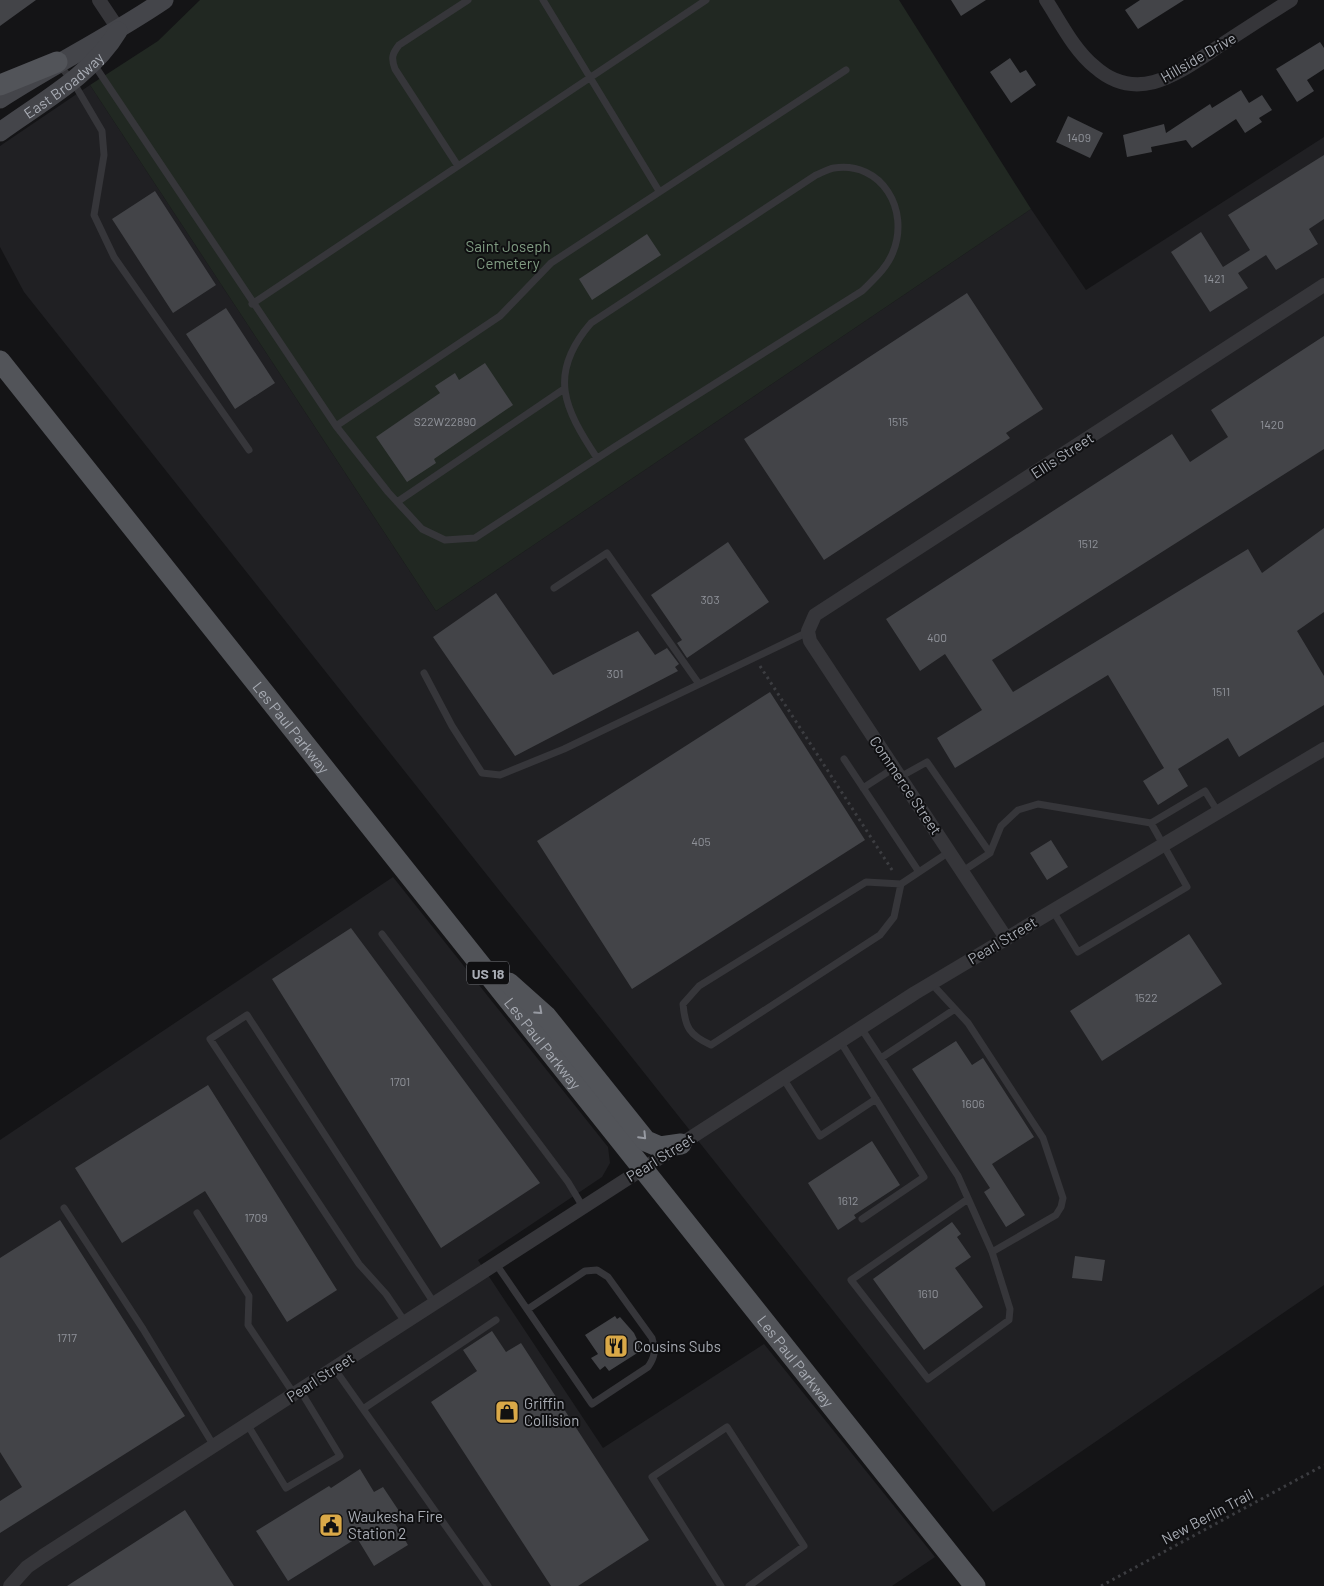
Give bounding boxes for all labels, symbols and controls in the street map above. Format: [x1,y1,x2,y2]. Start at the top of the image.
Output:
street label: Hillside Drive [1157,28,1239,86]
street label: East Broadway [20,48,107,122]
house number: 1409 [1067,130,1091,144]
park label: Saint Joseph Cemetery [465,237,551,272]
house number: 1421 [1203,271,1225,285]
house number: S22W22890 [414,414,476,428]
house number: 1515 [888,414,908,428]
house number: 1420 [1260,417,1284,431]
street label: Ellis Street [1027,428,1097,482]
house number: 1512 [1078,536,1098,550]
house number: 303 [700,592,720,606]
house number: 400 [927,630,947,644]
house number: 301 [607,666,623,680]
street label: Les Paul Parkway [249,678,334,777]
house number: 1511 [1212,684,1230,698]
street label: Commerce Street [866,732,946,838]
house number: 405 [691,834,711,848]
street label: Pearl Street [964,912,1040,968]
road number: US 18 [467,961,509,984]
house number: 1522 [1134,990,1158,1004]
street label: Les Paul Parkway [501,994,585,1093]
one-way arrow [534,1005,543,1014]
house number: 1701 [390,1074,410,1088]
house number: 1606 [961,1096,985,1110]
street label: Pearl Street [623,1129,697,1185]
one-way arrow [637,1130,646,1139]
house number: 1612 [838,1193,858,1207]
house number: 1709 [245,1210,267,1224]
house number: 1610 [917,1286,939,1300]
street label: Les Paul Parkway [754,1311,838,1411]
house number: 1717 [57,1330,77,1344]
restaurant icon: Cousins Subs [603,1333,629,1359]
place label: Cousins Subs [634,1337,721,1355]
street label: Pearl Street [283,1348,357,1406]
place label: Griffin Collision [524,1394,579,1429]
shop icon: Griffin Collision [494,1399,520,1425]
street label: New Berlin Trail [1158,1484,1256,1548]
place label: Waukesha Fire Station 2 [348,1507,443,1542]
public building icon: Waukesha Fire Station 2 [318,1512,344,1538]

